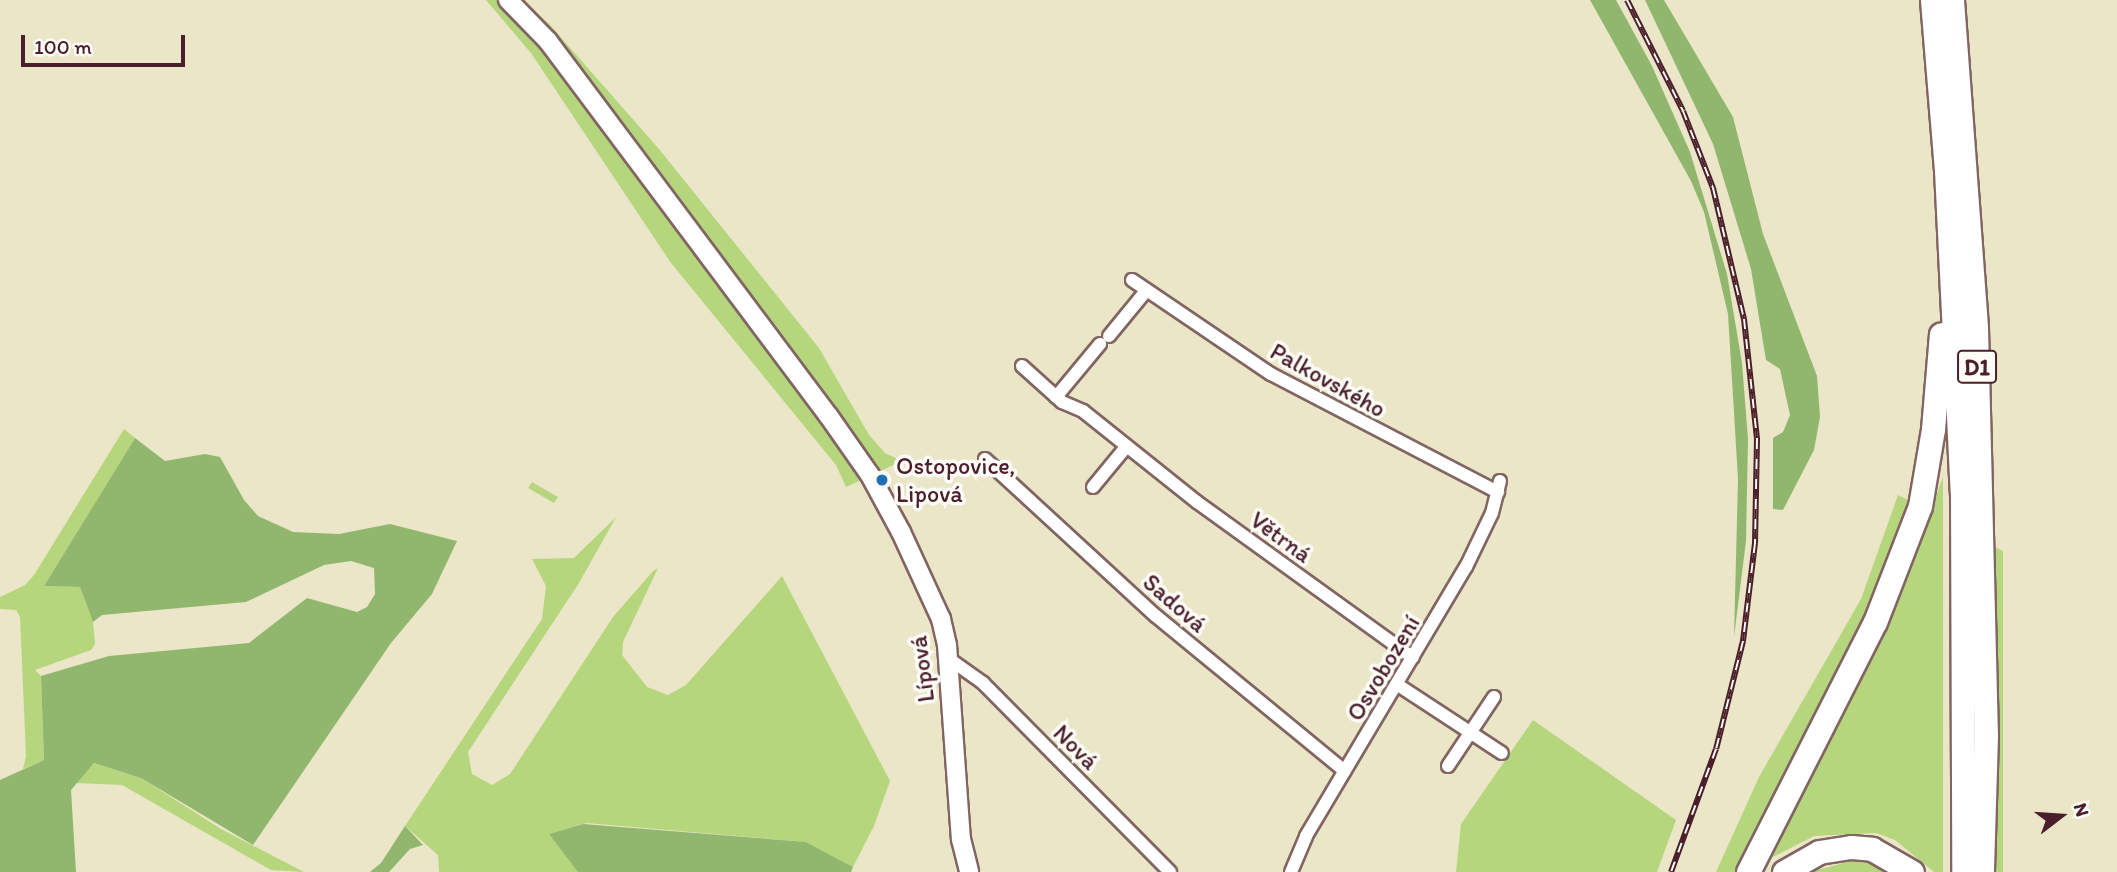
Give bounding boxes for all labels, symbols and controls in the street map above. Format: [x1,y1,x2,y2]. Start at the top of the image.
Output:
scale bar [24,21,189,65]
text: 100 m [34,34,92,59]
street label: Palkovského [1265,337,1391,423]
road number: D1 [1956,348,1998,386]
place label: Ostopovice, Lipová [896,452,1015,508]
marker: Ostopovice, Lipová [874,472,890,488]
street label: Větrná [1245,505,1317,569]
street label: Sadová [1137,568,1213,638]
street label: Osvobození [1340,610,1426,726]
street label: Lípová [904,634,940,704]
street label: Nová [1047,718,1105,776]
north arrow [2026,781,2096,851]
text: N [2069,800,2094,819]

